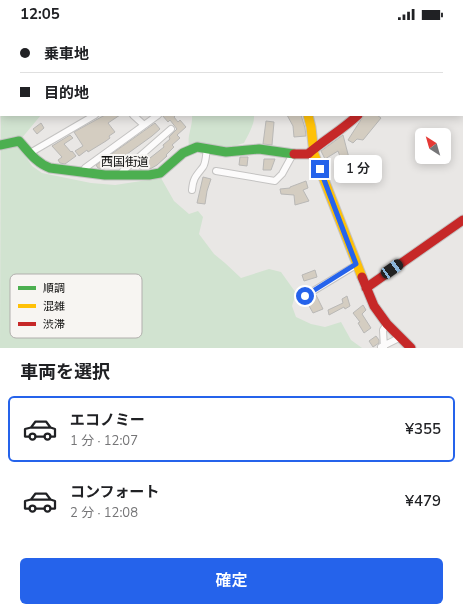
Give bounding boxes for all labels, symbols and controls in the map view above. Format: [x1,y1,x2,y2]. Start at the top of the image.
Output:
text: 12:05 [20,4,60,24]
text: 乗車地 [44,44,89,64]
text: 目的地 [44,83,89,103]
north arrow [415,128,451,164]
map controls [415,128,451,164]
street label: 西国街道 [101,154,149,170]
callout: 1 分 [334,155,382,183]
route end [311,160,329,178]
text: 1 分 [346,160,370,178]
car [379,257,405,281]
legend [10,274,142,338]
text: 順調 [43,281,65,296]
route start [296,287,314,305]
text: 混雑 [43,299,65,314]
text: 渋滞 [43,317,65,332]
text: 車両を選択 [20,360,110,384]
text: エコノミー [70,410,145,430]
icon: car [22,411,58,447]
text: ¥355 [405,419,441,439]
text: 1 分 · 12:07 [70,432,138,450]
text: コンフォート [70,482,160,502]
icon: car [22,483,58,519]
text: ¥479 [405,491,441,511]
text: 2 分 · 12:08 [70,504,138,522]
button: 確定 [20,558,443,604]

